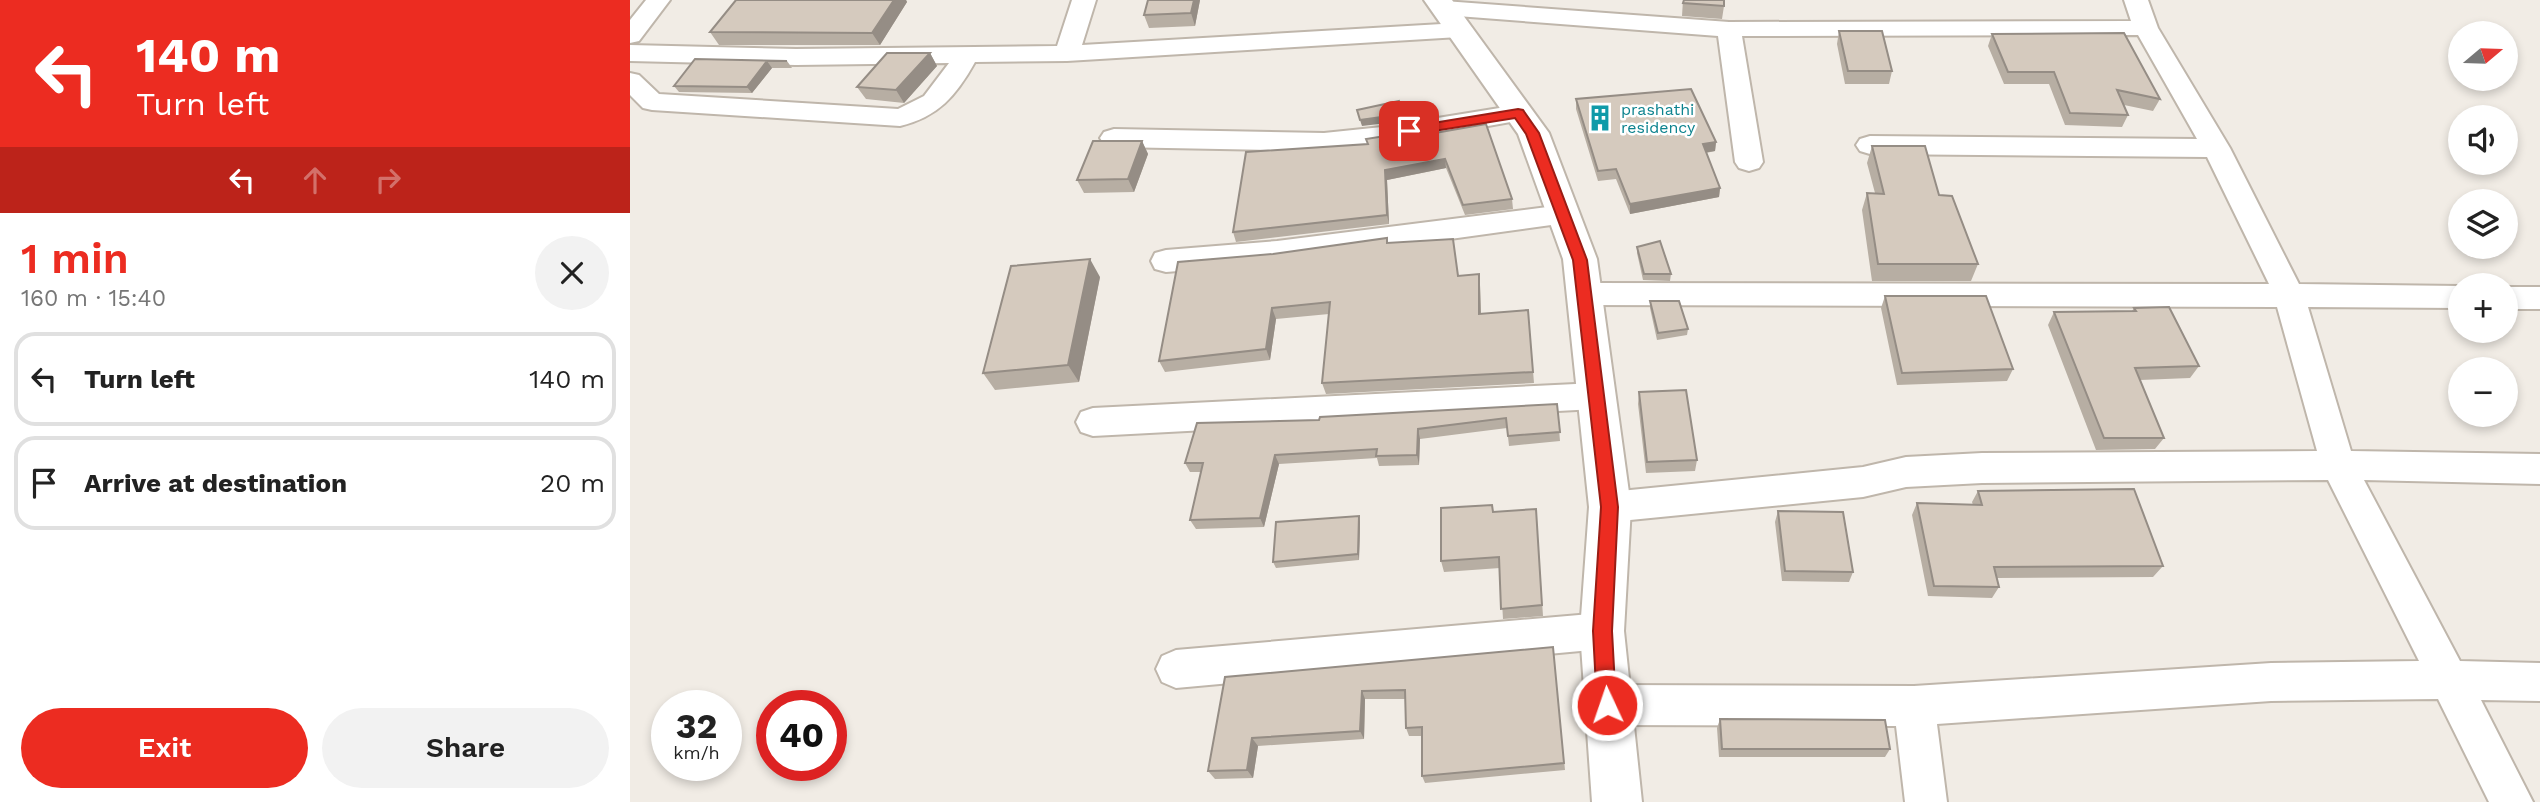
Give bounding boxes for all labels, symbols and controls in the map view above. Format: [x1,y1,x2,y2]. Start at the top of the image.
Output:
north arrow [2448,21,2518,91]
map controls [2448,21,2518,427]
text: 140 m [136,26,280,84]
icon: left [21,28,112,119]
text: Turn left [136,85,269,123]
place label: prashathi residency [1621,100,1696,137]
pin [1379,101,1439,161]
building icon: prashathi residency [1585,103,1615,133]
button: sound [2448,105,2518,175]
icon: arrive [1390,112,1428,150]
icon: left [223,161,261,199]
icon: ahead [296,161,334,199]
icon: right [369,161,407,199]
button: layers [2448,189,2518,259]
text: 1 min [21,234,129,283]
button: close [535,236,609,310]
button: + [2448,273,2518,343]
text: 160 m · 15:40 [21,285,166,312]
button: − [2448,357,2518,427]
icon: left [25,360,63,398]
text: Turn left [84,364,195,394]
text: 140 m [529,364,605,394]
icon: arrive [25,464,63,502]
text: Arrive at destination [84,468,347,498]
text: 20 m [540,468,605,498]
position arrow [1570,668,1644,742]
speed limit sign: 40 [756,690,847,781]
text: 32 [676,705,717,747]
button: Exit [21,708,308,788]
button: Share [322,708,609,788]
text: km/h [673,742,720,763]

